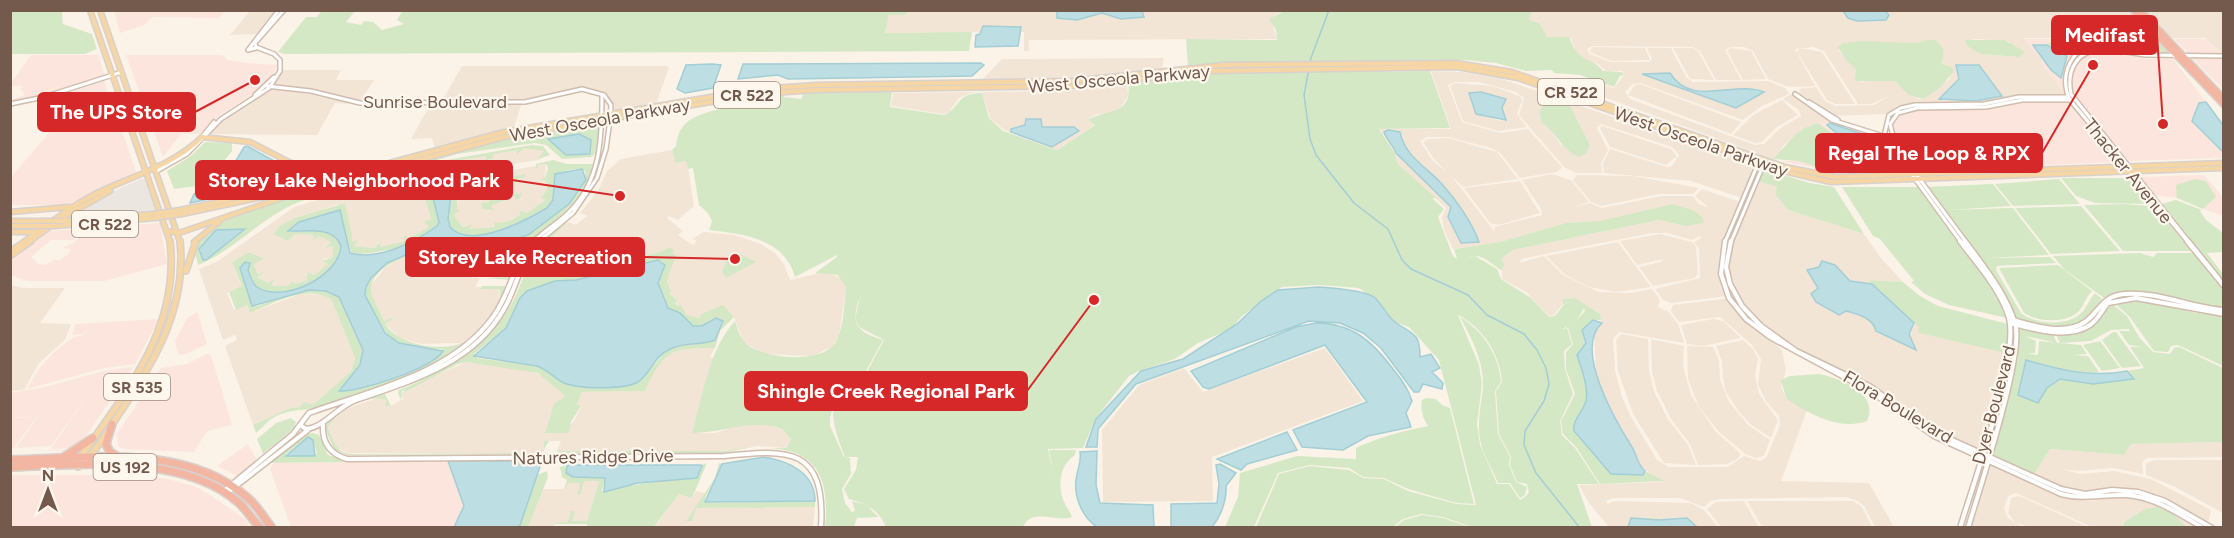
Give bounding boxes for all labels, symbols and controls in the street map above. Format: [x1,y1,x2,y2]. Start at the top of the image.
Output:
callout: Medifast [2052,16,2157,54]
text: Medifast [2065,23,2146,47]
street label: West Osceola Parkway [1027,60,1211,98]
road number: CR 522 [1538,79,1604,105]
road number: CR 522 [714,82,780,108]
street label: Sunrise Boulevard [363,91,507,113]
callout: The UPS Store [38,93,195,131]
street label: West Osceola Parkway [508,93,692,147]
text: The UPS Store [50,100,182,124]
street label: West Osceola Parkway [1611,102,1791,182]
street label: Thacker Avenue [2079,114,2177,228]
callout: Regal The Loop & RPX [1816,134,2042,172]
text: Regal The Loop & RPX [1828,141,2031,165]
callout: Storey Lake Neighborhood Park [196,161,512,199]
text: Storey Lake Neighborhood Park [208,168,500,192]
road number: CR 522 [72,211,138,237]
callout: Storey Lake Recreation [406,238,644,276]
text: Storey Lake Recreation [418,245,632,269]
street label: Dyer Boulevard [1968,343,2020,467]
street label: Flora Boulevard [1839,366,1957,448]
callout: Shingle Creek Regional Park [745,372,1027,410]
road number: SR 535 [104,374,170,400]
text: Shingle Creek Regional Park [757,379,1015,403]
street label: Natures Ridge Drive [512,445,674,469]
road number: US 192 [94,454,156,480]
north arrow [18,460,78,520]
text: N [42,466,54,485]

